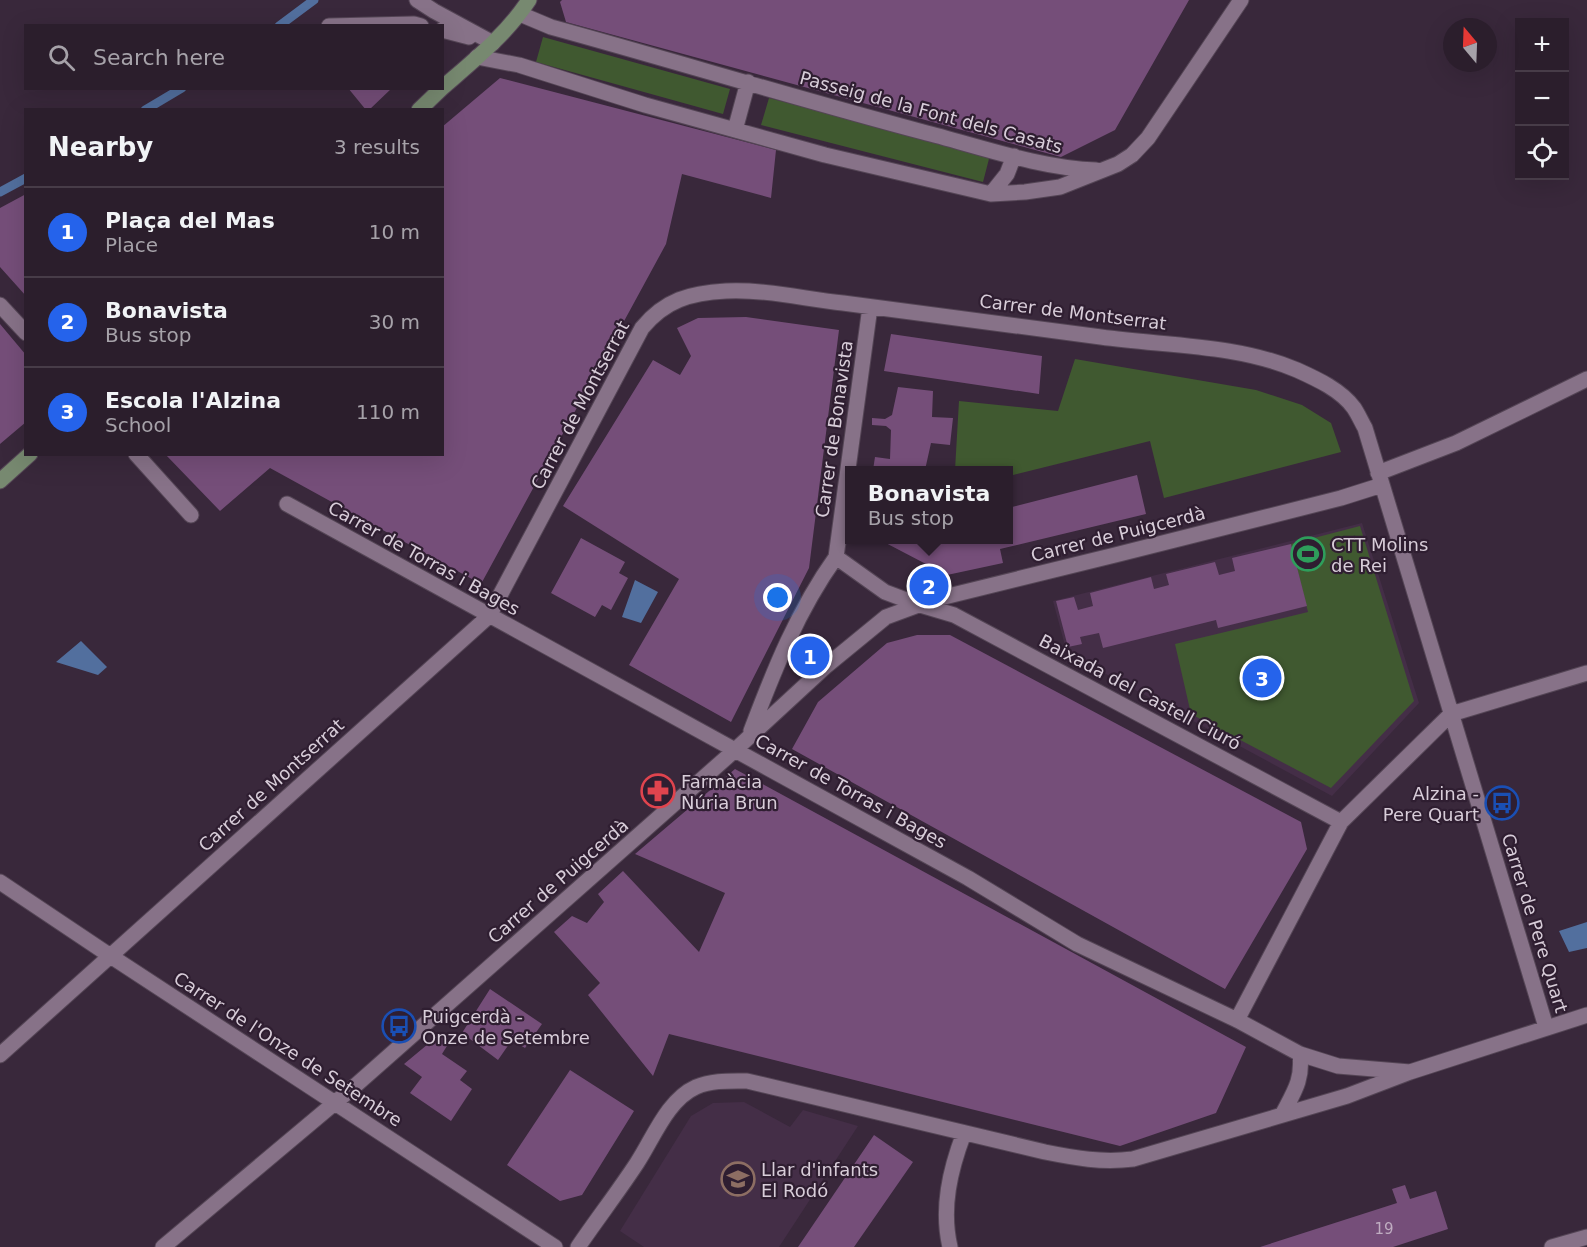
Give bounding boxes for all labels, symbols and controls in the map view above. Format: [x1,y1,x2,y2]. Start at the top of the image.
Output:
north arrow [1443,18,1497,72]
map controls [1515,18,1569,180]
button: + [1515,18,1569,72]
search box [24,24,444,90]
icon: search [45,41,78,74]
text: Search here [93,45,225,70]
street label: Passeig de la Font dels Casats [797,67,1065,157]
button: − [1515,72,1569,126]
button: locate [1515,126,1569,180]
text: Nearby [48,132,153,162]
text: 3 results [334,135,420,159]
text: Plaça del Mas [105,208,275,233]
text: 1 [61,220,74,244]
text: 10 m [369,220,420,244]
text: Place [105,233,158,257]
street label: Carrer de Montserrat [978,290,1168,334]
text: Bonavista [105,298,228,323]
text: 2 [61,310,74,334]
text: 30 m [369,310,420,334]
street label: Carrer de Montserrat [527,317,633,493]
text: Bus stop [105,323,191,347]
street label: Carrer de Bonavista [811,339,857,519]
text: Escola l'Alzina [105,388,281,413]
text: 3 [61,400,74,424]
text: 110 m [356,400,420,424]
text: School [105,413,171,437]
popup [845,466,1013,544]
text: Bonavista [868,481,990,506]
street label: Carrer de Torras i Bages [325,497,523,619]
street label: Carrer de Puigcerdà [1029,502,1207,566]
text: Bus stop [868,506,954,530]
place label: CTT Molins de Rei [1331,534,1428,576]
sports icon: CTT Molins de Rei [1290,536,1326,572]
pin: 2 [910,564,948,608]
your location [763,583,792,612]
street label: Baixada del Castell Ciuró [1036,630,1244,754]
pin: 1 [790,634,830,678]
pin: 3 [1242,656,1282,700]
street label: Carrer de Montserrat [194,714,348,856]
street label: Carrer de Torras i Bages [752,730,950,852]
place label: Farmàcia Núria Brun [681,771,778,813]
pharmacy icon: Farmàcia Núria Brun [640,773,676,809]
place label: Alzina - Pere Quart [1383,783,1479,825]
bus stop icon: Alzina - Pere Quart [1484,785,1520,821]
street label: Carrer de Puigcerdà [484,814,632,948]
street label: Carrer de Pere Quart [1498,831,1572,1015]
street label: Carrer de l'Onze de Setembre [170,967,406,1131]
place label: Puigcerdà - Onze de Setembre [422,1006,590,1048]
bus stop icon: Puigcerdà - Onze de Setembre [381,1008,417,1044]
place label: Llar d'infants El Rodó [761,1159,878,1201]
school or university icon: Llar d'infants El Rodó [720,1161,756,1197]
house number: 19 [1374,1220,1394,1238]

